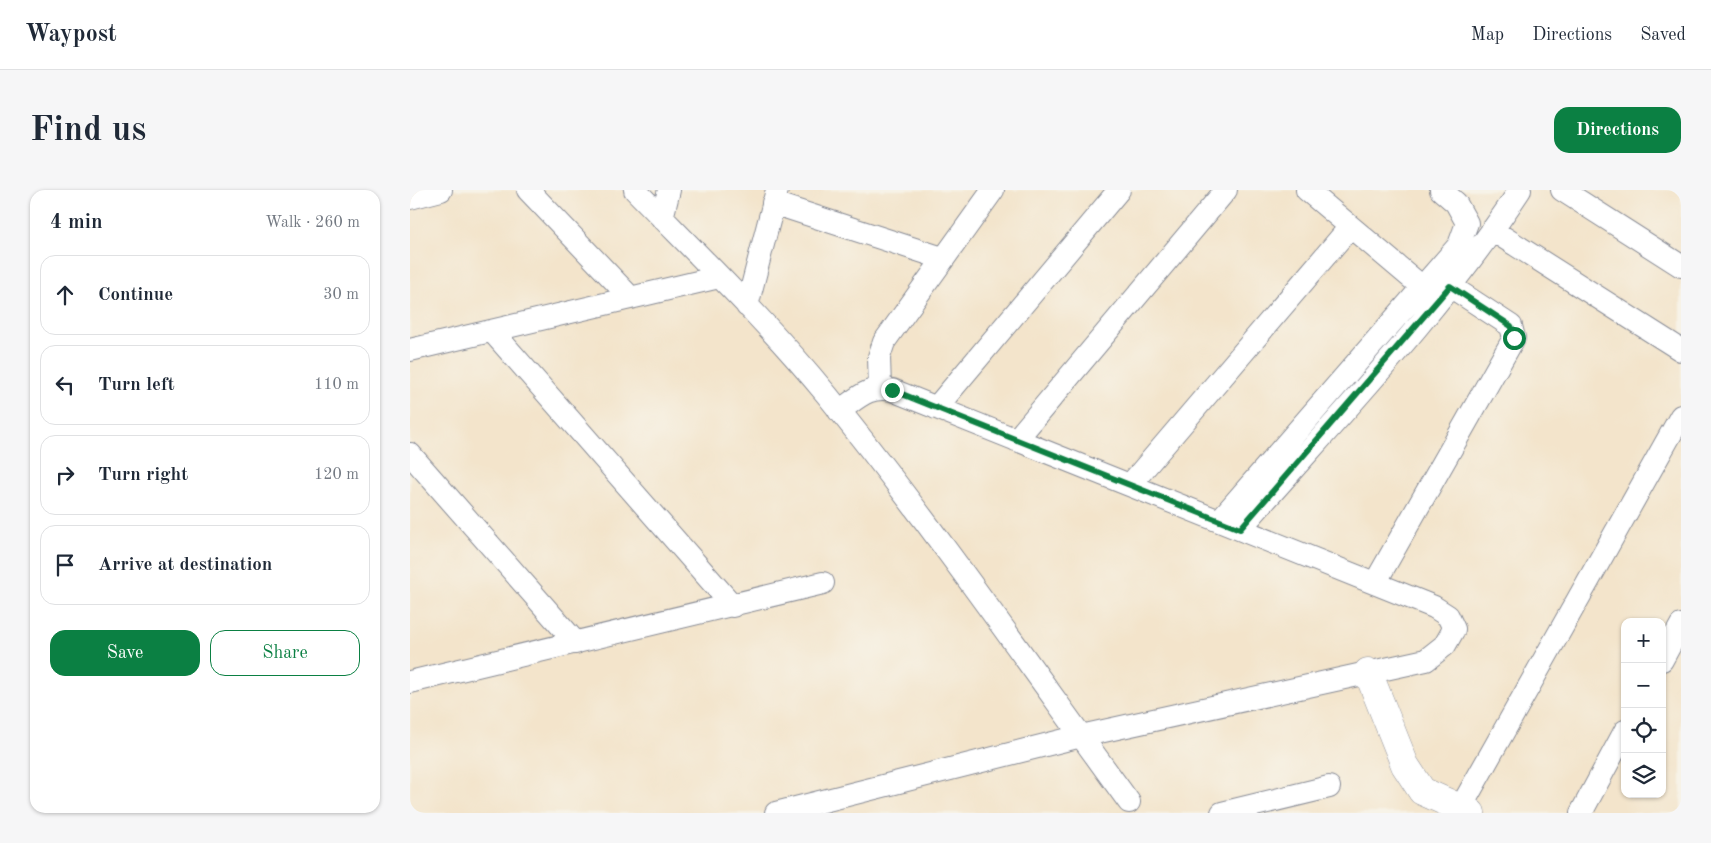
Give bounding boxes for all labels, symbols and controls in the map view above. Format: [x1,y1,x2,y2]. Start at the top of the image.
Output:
text: Waypost [25,23,117,47]
text: Map [1471,26,1504,44]
text: Directions [1532,26,1612,44]
text: Saved [1640,26,1686,44]
button: Directions [1554,107,1681,153]
text: Find us [30,113,146,148]
text: 4 min [50,212,103,233]
text: Walk · 260 m [265,215,360,231]
icon: ahead [51,281,79,309]
text: Continue [98,286,173,305]
text: 30 m [323,287,359,303]
route start [1503,327,1526,350]
icon: left [51,371,79,399]
text: Turn left [98,376,175,395]
text: 110 m [314,377,359,393]
route end [881,379,904,402]
icon: right [51,461,79,489]
text: Turn right [98,466,188,485]
text: 120 m [314,467,359,483]
icon: arrive [51,551,79,579]
text: Arrive at destination [98,556,272,575]
map controls [1621,618,1666,798]
button: + [1621,618,1666,663]
button: Save [50,630,200,676]
button: Share [210,630,360,676]
button: − [1621,663,1666,708]
button: locate [1621,708,1666,753]
button: layers [1621,753,1666,798]

